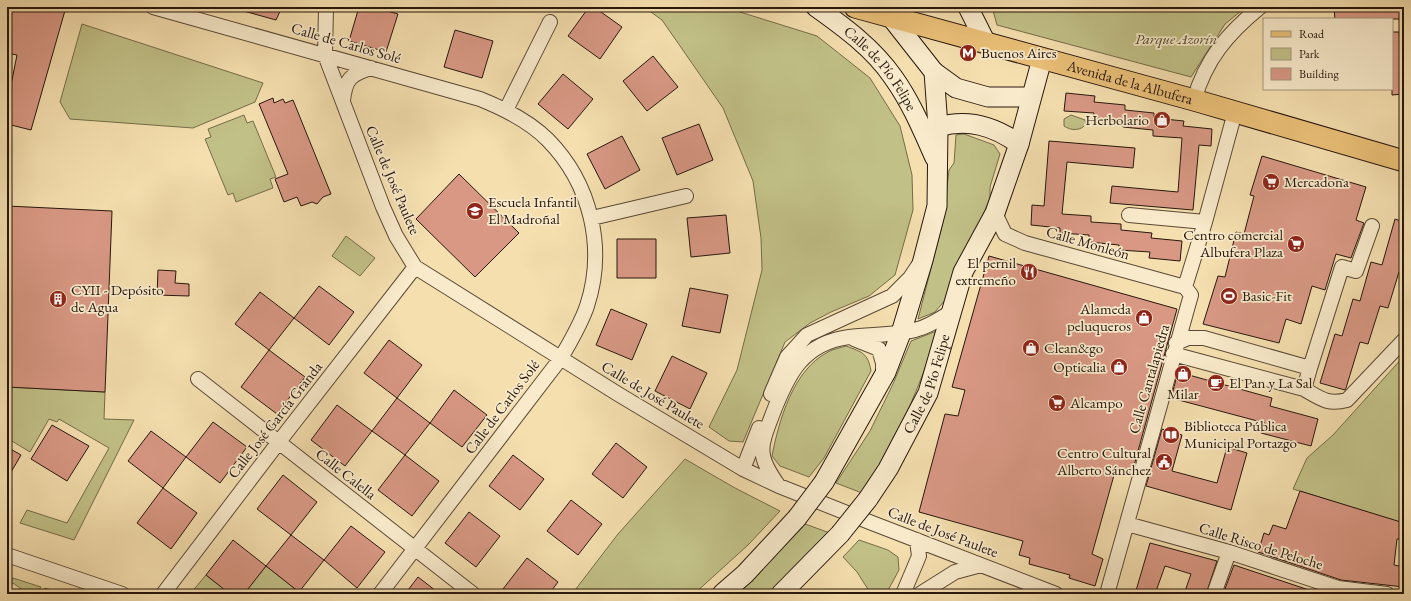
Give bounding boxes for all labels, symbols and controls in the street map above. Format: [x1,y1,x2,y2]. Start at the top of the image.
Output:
street label: Calle de Carlos Solé [289,18,403,67]
legend [1263,18,1393,90]
street label: Calle de Pío Felipe [840,21,922,114]
text: Road [1299,26,1325,42]
park label: Parque Azorín [1135,29,1217,49]
metro station icon: Buenos Aires [958,43,978,63]
place label: Buenos Aires [981,43,1057,62]
text: Park [1299,46,1320,62]
street label: Avenida de la Albufera [1064,55,1195,108]
text: Building [1299,66,1340,82]
place label: Herbolario [1085,110,1149,129]
shop icon: Herbolario [1152,110,1172,130]
street label: Calle de José Paulete [362,122,425,237]
supermarket icon: Mercadona [1261,172,1281,192]
place label: Mercadona [1284,172,1349,191]
place label: Escuela Infantil El Madroñal [488,192,577,228]
school or university icon: Escuela Infantil El Madroñal [465,201,485,221]
street label: Calle Monleón [1044,222,1132,264]
place label: Centro comercial Albufera Plaza [1183,225,1283,261]
supermarket icon: Centro comercial Albufera Plaza [1286,234,1306,254]
place label: El pernil extremeño [955,253,1016,289]
restaurant icon: El pernil extremeño [1019,262,1039,282]
place label: CYII - Depósito de Agua [71,280,164,316]
sports icon: Basic-Fit [1219,286,1239,306]
place label: Basic-Fit [1242,286,1292,305]
building icon: CYII - Depósito de Agua [48,289,68,309]
place label: Alameda peluqueros [1067,299,1131,335]
shop icon: Alameda peluqueros [1134,308,1154,328]
street label: Calle Cantalapiedra [1124,322,1173,436]
street label: Calle de Pío Felipe [898,332,954,437]
shop icon: Clean&go [1021,338,1041,358]
place label: Clean&go [1044,338,1103,357]
street label: Calle de Carlos Solé [460,356,543,458]
street label: Calle de José Paulete [598,356,708,433]
street label: Calle José García Granda [223,357,326,482]
place label: Opticalia [1053,357,1106,376]
shop icon: Opticalia [1109,357,1129,377]
shop icon: Milar [1173,364,1193,384]
cafe icon: El Pan y La Sal [1206,373,1226,393]
place label: El Pan y La Sal [1229,373,1313,392]
place label: Milar [1167,384,1199,403]
supermarket icon: Alcampo [1047,393,1067,413]
place label: Alcampo [1069,393,1123,412]
place label: Biblioteca Pública Municipal Portazgo [1184,416,1297,452]
library icon: Biblioteca Pública Municipal Portazgo [1161,425,1181,445]
place label: Centro Cultural Alberto Sánchez [1056,443,1151,479]
street label: Calle Calella [312,444,381,503]
public building icon: Centro Cultural Alberto Sánchez [1154,452,1174,472]
street label: Calle de José Paulete [885,502,1001,561]
street label: Calle Risco de Peloche [1197,518,1326,573]

